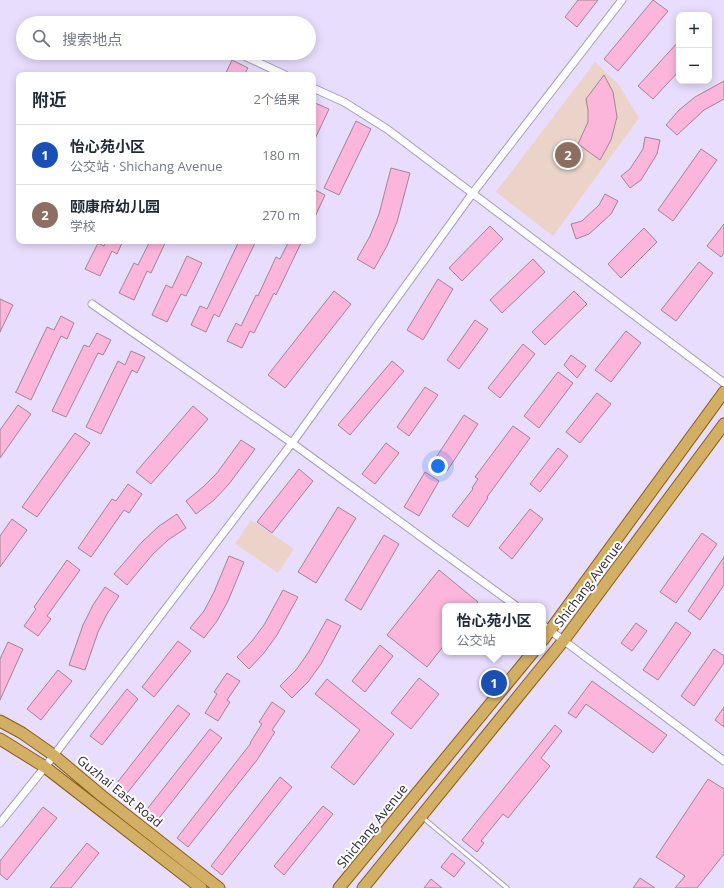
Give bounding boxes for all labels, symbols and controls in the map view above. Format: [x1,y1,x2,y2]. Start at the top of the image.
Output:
map controls [676,12,712,84]
button: + [676,12,712,48]
search box [16,16,316,60]
icon: search [30,27,52,49]
text: 搜索地点 [62,29,122,49]
button: − [676,48,712,84]
text: 附近 [32,88,66,111]
text: 2个结果 [254,90,300,108]
text: 怡心苑小区 [70,136,145,156]
pin: 2 [555,140,581,170]
text: 1 [41,146,49,164]
text: 180 m [262,146,300,164]
text: 公交站 · Shichang Avenue [70,157,223,175]
text: 颐康府幼儿园 [70,196,160,216]
text: 2 [41,206,49,224]
text: 270 m [262,206,300,224]
text: 学校 [70,217,96,235]
your location [428,456,448,476]
street label: Shichang Avenue [550,537,626,631]
popup [442,603,546,655]
text: 怡心苑小区 [456,610,532,630]
text: 公交站 [456,631,496,649]
pin: 1 [481,668,507,698]
street label: Guzhai East Road [74,751,166,831]
street label: Shichang Avenue [332,780,412,872]

